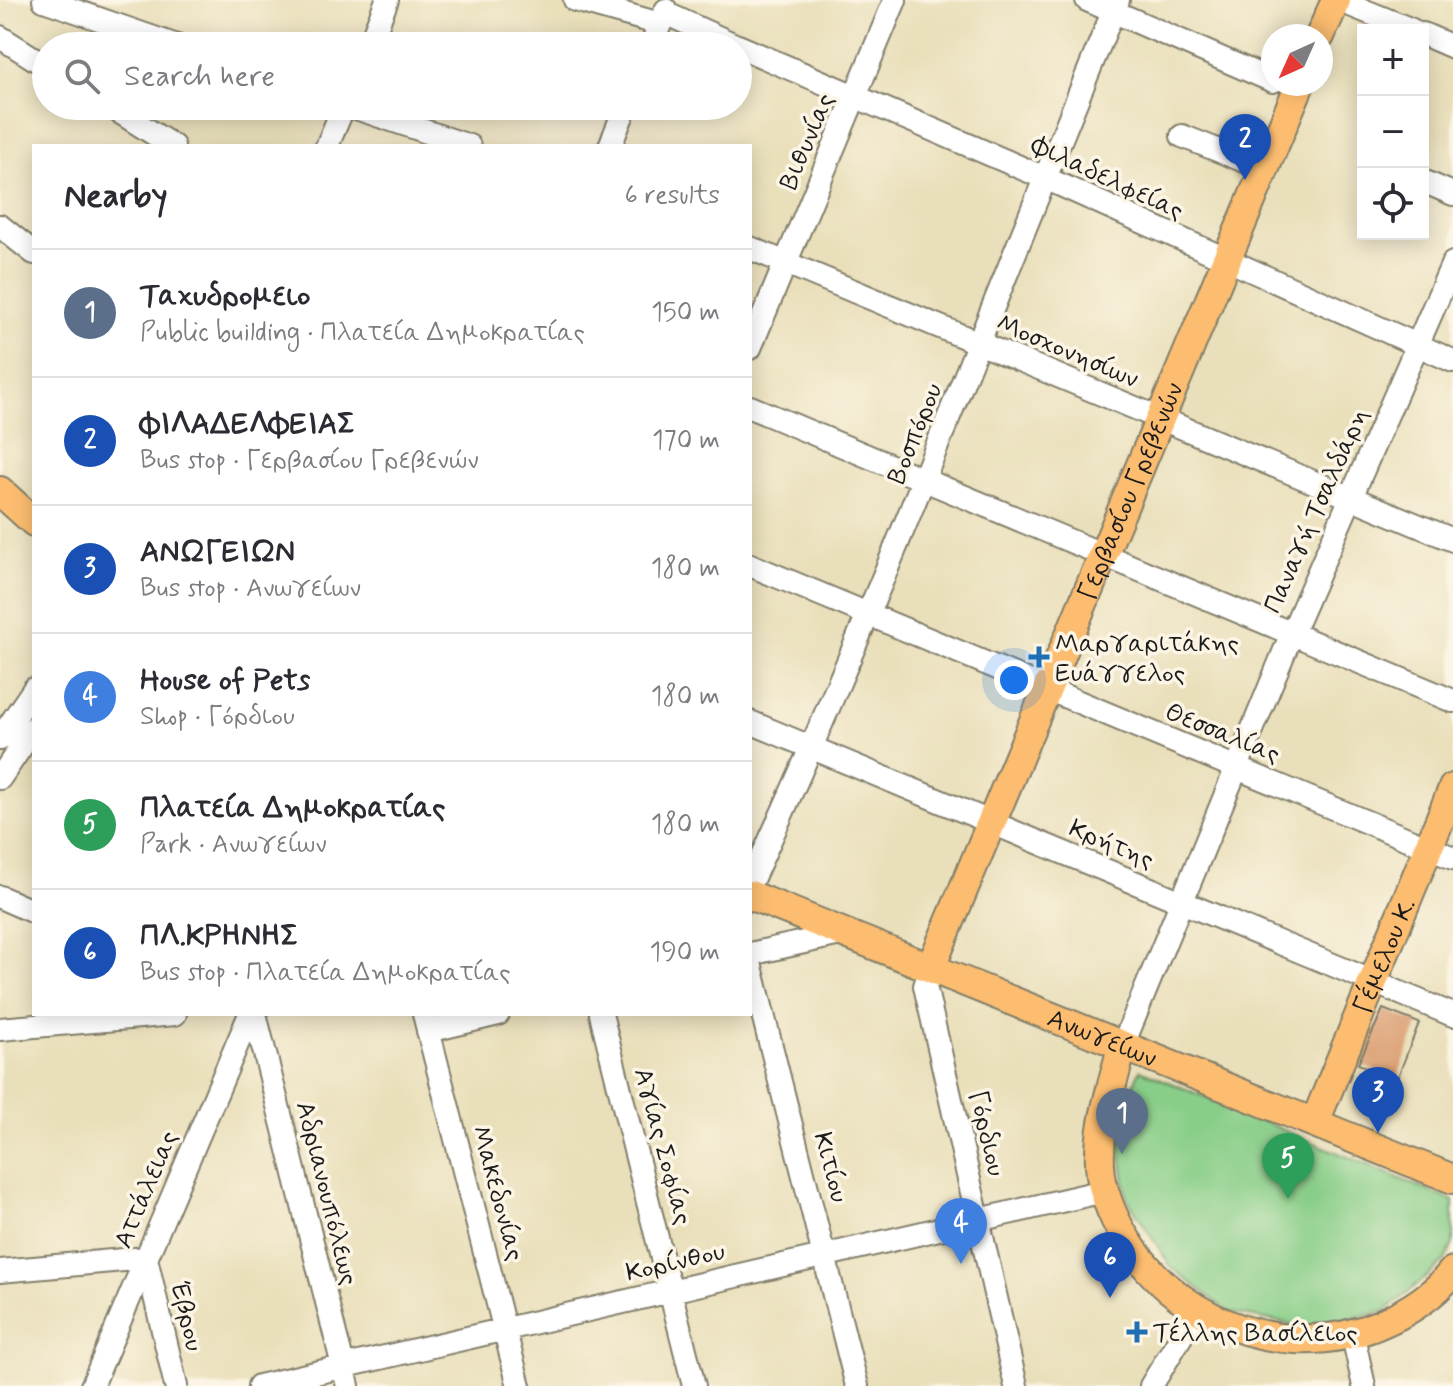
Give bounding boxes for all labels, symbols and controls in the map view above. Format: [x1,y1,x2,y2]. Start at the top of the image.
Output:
north arrow [1261,24,1333,96]
map controls [1357,24,1429,240]
button: + [1357,24,1429,96]
search box [32,32,752,120]
icon: search [60,54,104,98]
text: Search here [124,57,275,96]
street label: Βιθυνίας [772,88,843,195]
button: − [1357,96,1429,168]
pin: 2 [1219,114,1271,180]
street label: Φιλαδελφείας [1025,128,1189,229]
button: locate [1357,168,1429,240]
text: Nearby [64,174,168,219]
text: 6 results [625,179,720,213]
text: Ταχυδρομειο [140,277,311,316]
text: 1 [84,296,96,330]
text: 150 m [651,296,720,330]
street label: Μοσχονησίων [991,307,1143,397]
text: Public building · Πλατεία Δημοκρατίας [140,316,585,350]
street label: Βοσπόρου [880,378,951,489]
street label: Γερβασίου Γρεβενών [1071,378,1192,606]
street label: Παναγή Τσαλδάρη [1256,403,1377,619]
text: ΦΙΛΑΔΕΛΦΕΙΑΣ [140,405,355,444]
text: 2 [84,424,96,458]
text: 170 m [652,424,720,458]
text: Bus stop · Γερβασίου Γρεβενών [140,444,479,478]
text: ΑΝΩΓΕΙΩΝ [140,533,295,572]
text: 3 [84,552,96,586]
text: 180 m [651,552,720,586]
text: Bus stop · Ανωγείων [140,572,361,606]
place label: Μαργαριτάκης Ευάγγελος [1055,627,1239,691]
marker: Μαργαριτάκης Ευάγγελος [1030,648,1048,666]
your location [994,660,1034,700]
text: House of Pets [140,661,310,700]
text: 4 [82,680,98,714]
text: 180 m [651,680,720,714]
street label: Θεσσαλίας [1160,695,1285,772]
text: Shop · Γόρδιου [140,700,295,734]
text: Πλατεία Δημοκρατίας [140,789,445,828]
text: 5 [82,808,98,842]
text: 180 m [651,808,720,842]
street label: Κρήτης [1064,812,1159,878]
text: Park · Ανωγείων [140,828,327,862]
street label: Γέμελου Κ. [1347,894,1425,1019]
text: ΠΛ.ΚΡΗΝΗΣ [140,917,299,956]
text: 6 [83,936,97,970]
text: 190 m [650,936,720,970]
text: Bus stop · Πλατεία Δημοκρατίας [140,956,511,990]
street label: Ανωγείων [1042,1002,1161,1076]
street label: Αγίας Σοφίας [625,1064,699,1229]
pin: 3 [1352,1067,1404,1133]
street label: Γόρδιου [960,1087,1012,1180]
pin: 1 [1096,1088,1148,1154]
street label: Αδριανουπόλεως [287,1098,365,1289]
street label: Μακεδονίας [463,1122,531,1265]
street label: Αττάλειας [107,1126,187,1254]
street label: Κιτίου [804,1129,856,1206]
pin: 5 [1262,1133,1314,1199]
pin: 4 [935,1198,987,1264]
pin: 6 [1084,1232,1136,1298]
street label: Κορίνθου [623,1235,728,1291]
street label: Έβρου [162,1278,211,1355]
place label: Τέλλης Βασίλειος [1153,1317,1358,1351]
marker: Τέλλης Βασίλειος [1128,1323,1146,1341]

